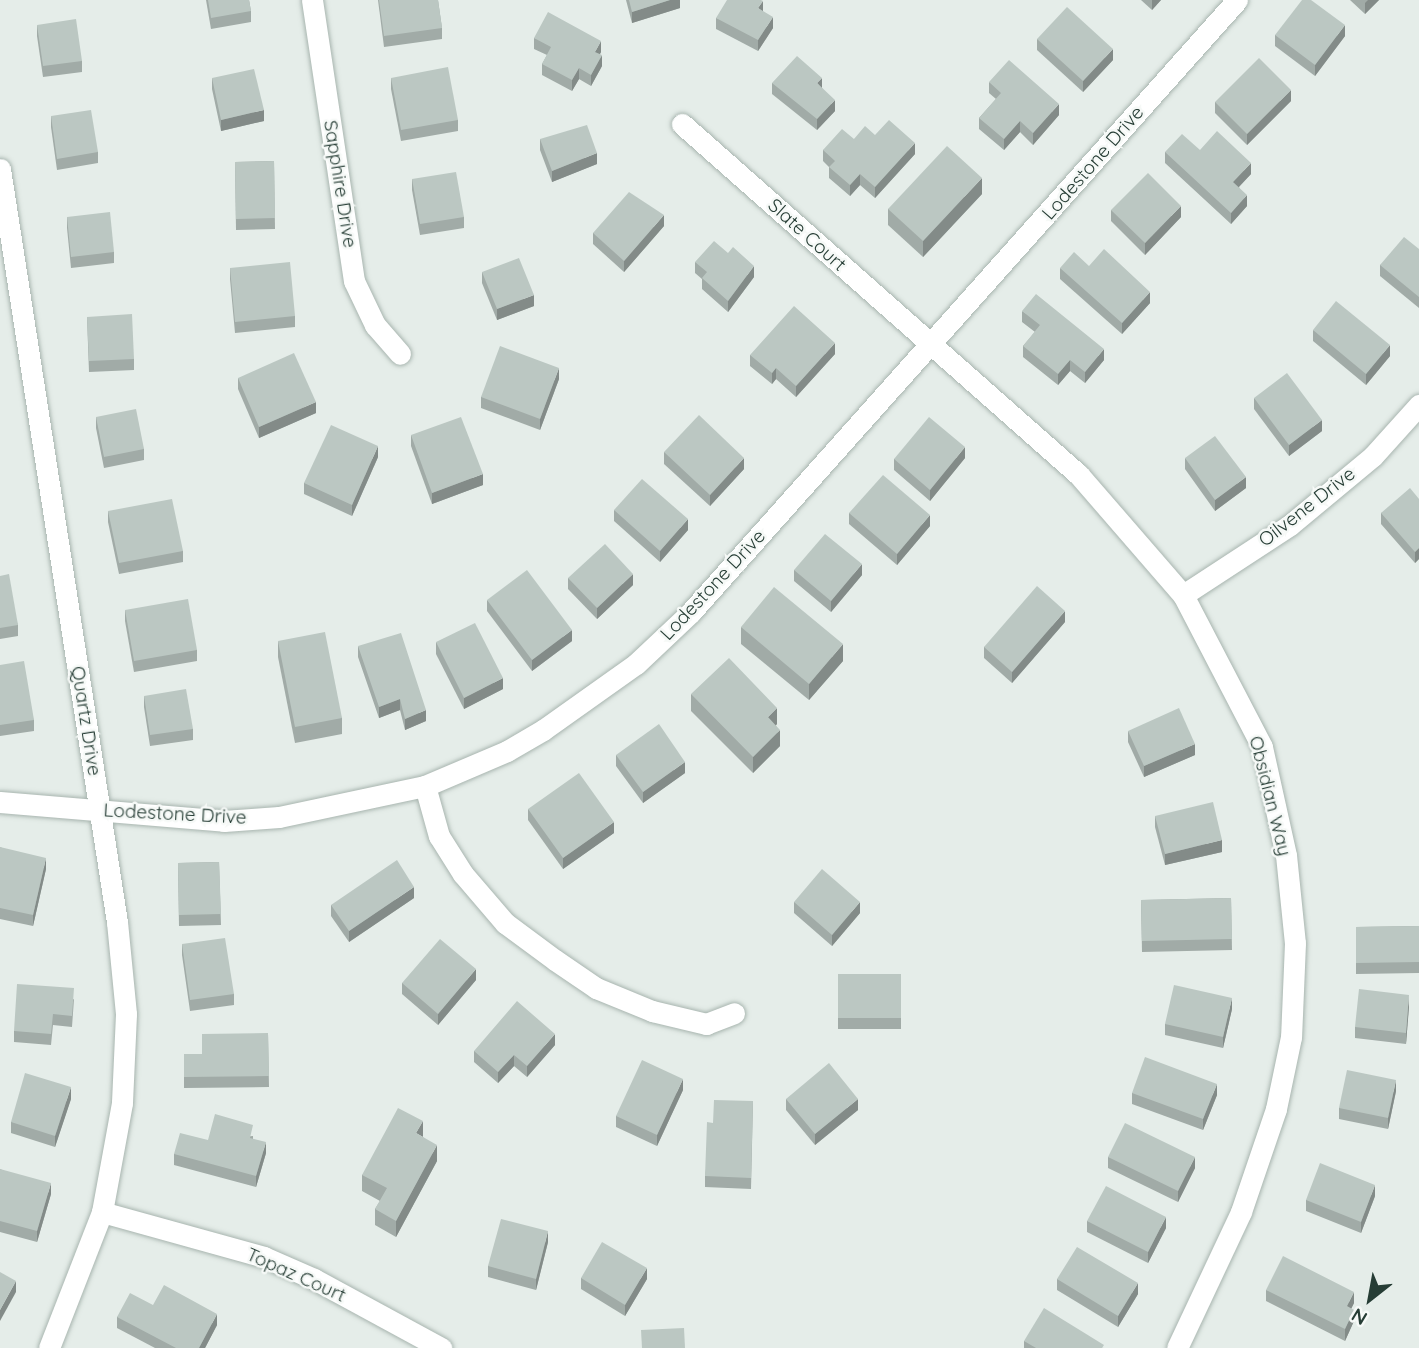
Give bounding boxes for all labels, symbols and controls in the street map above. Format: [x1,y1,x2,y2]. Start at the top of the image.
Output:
street label: Lodestone Drive [1037,101,1149,225]
street label: Sapphire Drive [319,119,361,249]
street label: Slate Court [763,194,851,276]
street label: Oilvene Drive [1254,462,1360,552]
street label: Lodestone Drive [656,525,770,645]
street label: Quartz Drive [66,664,106,778]
street label: Obsidian Way [1244,734,1296,858]
street label: Lodestone Drive [103,799,247,829]
street label: Topaz Court [243,1243,349,1307]
north arrow [1335,1264,1405,1334]
text: N [1347,1303,1371,1331]

